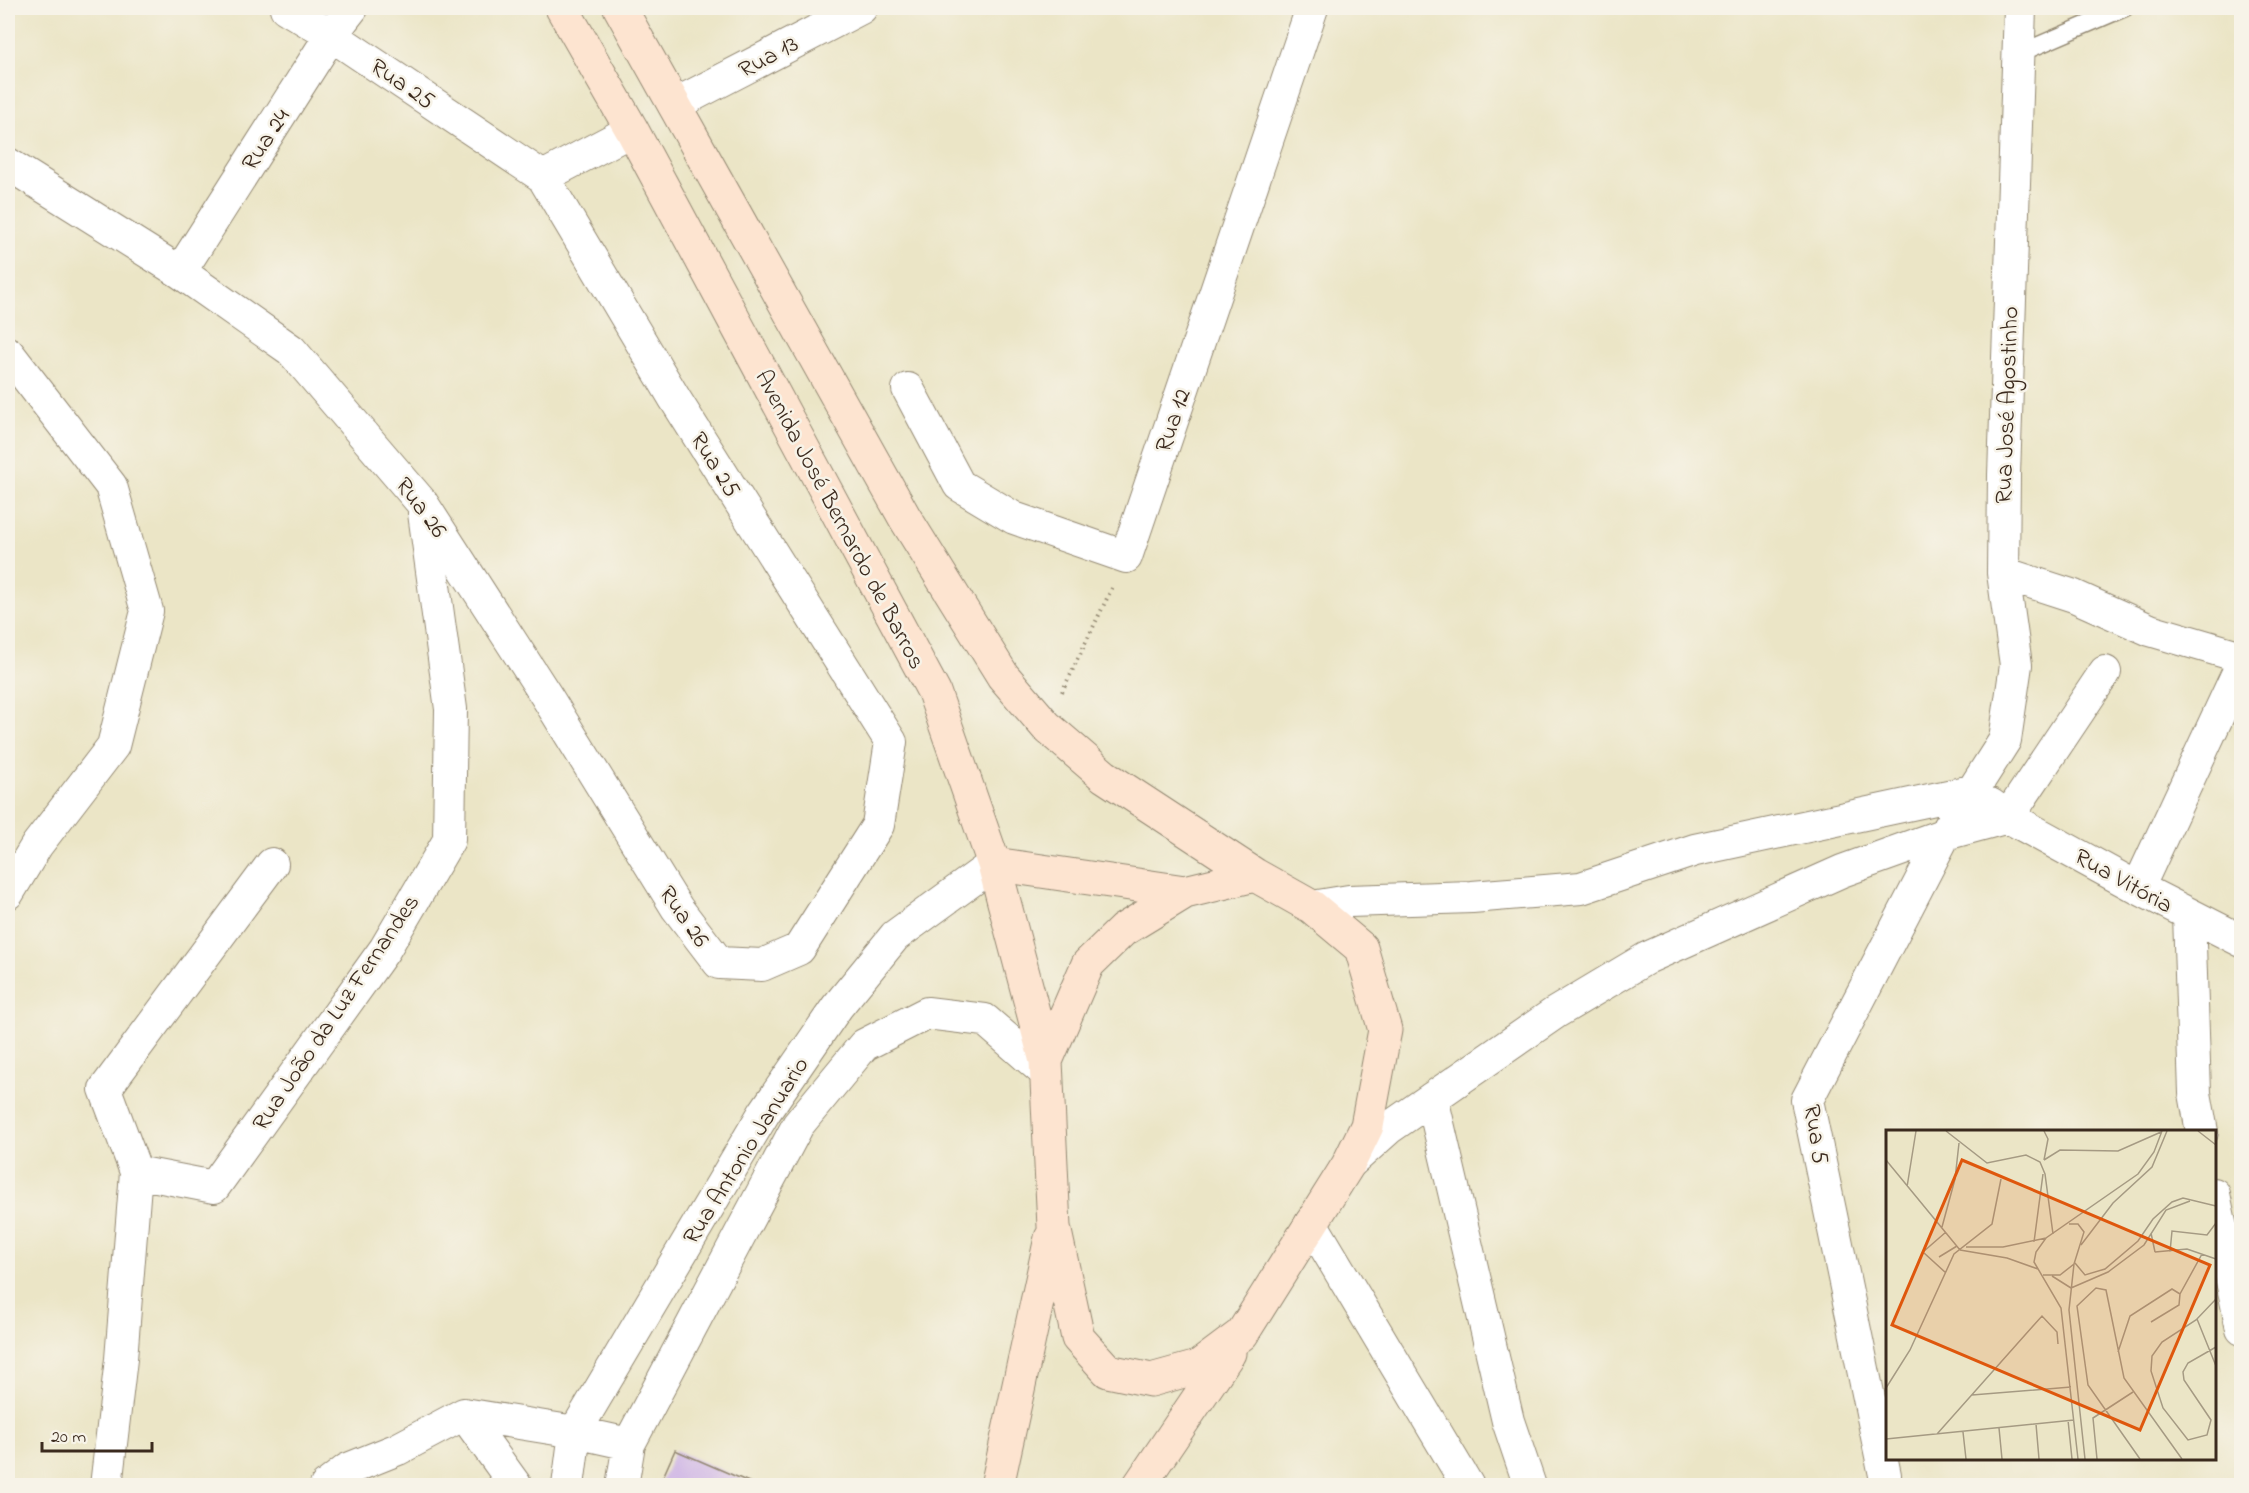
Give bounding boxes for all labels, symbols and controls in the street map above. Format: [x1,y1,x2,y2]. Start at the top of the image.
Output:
street label: Rua 13 [733,28,805,89]
street label: Rua 25 [362,51,441,120]
street label: Rua 24 [234,102,300,178]
street label: Rua José Agostinho [1988,306,2029,504]
street label: Avenida José Bernardo de Barros [745,364,933,676]
street label: Rua 12 [1147,384,1202,457]
street label: Rua 25 [680,426,748,505]
street label: Rua 26 [385,471,455,547]
street label: Rua Vitória [2067,841,2178,924]
street label: Rua 26 [649,879,717,956]
street label: Rua João da Luz Fernandes [245,888,429,1139]
street label: Rua Antonio Januario [675,1051,819,1252]
street label: Rua 5 [1793,1102,1837,1167]
inset map [1886,1130,2216,1460]
scale bar [42,1415,152,1453]
text: 20 m [51,1425,86,1451]

